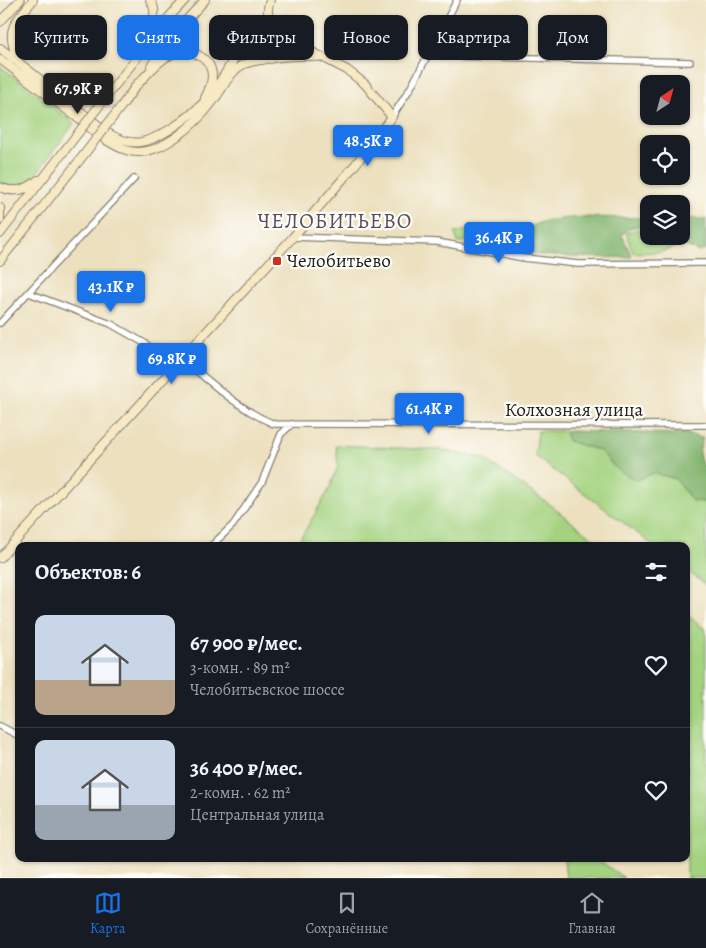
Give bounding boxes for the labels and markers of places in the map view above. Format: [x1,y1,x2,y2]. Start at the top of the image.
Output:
pin: 67.9K ₽ [32,72,124,115]
pin: 48.5K ₽ [322,124,414,167]
pin: 36.4K ₽ [453,222,545,264]
place label: Челобитьево [287,248,391,274]
marker: Челобитьево [271,255,283,267]
pin: 43.1K ₽ [65,270,157,313]
pin: 69.8K ₽ [126,342,218,385]
pin: 61.4K ₽ [383,392,475,435]

